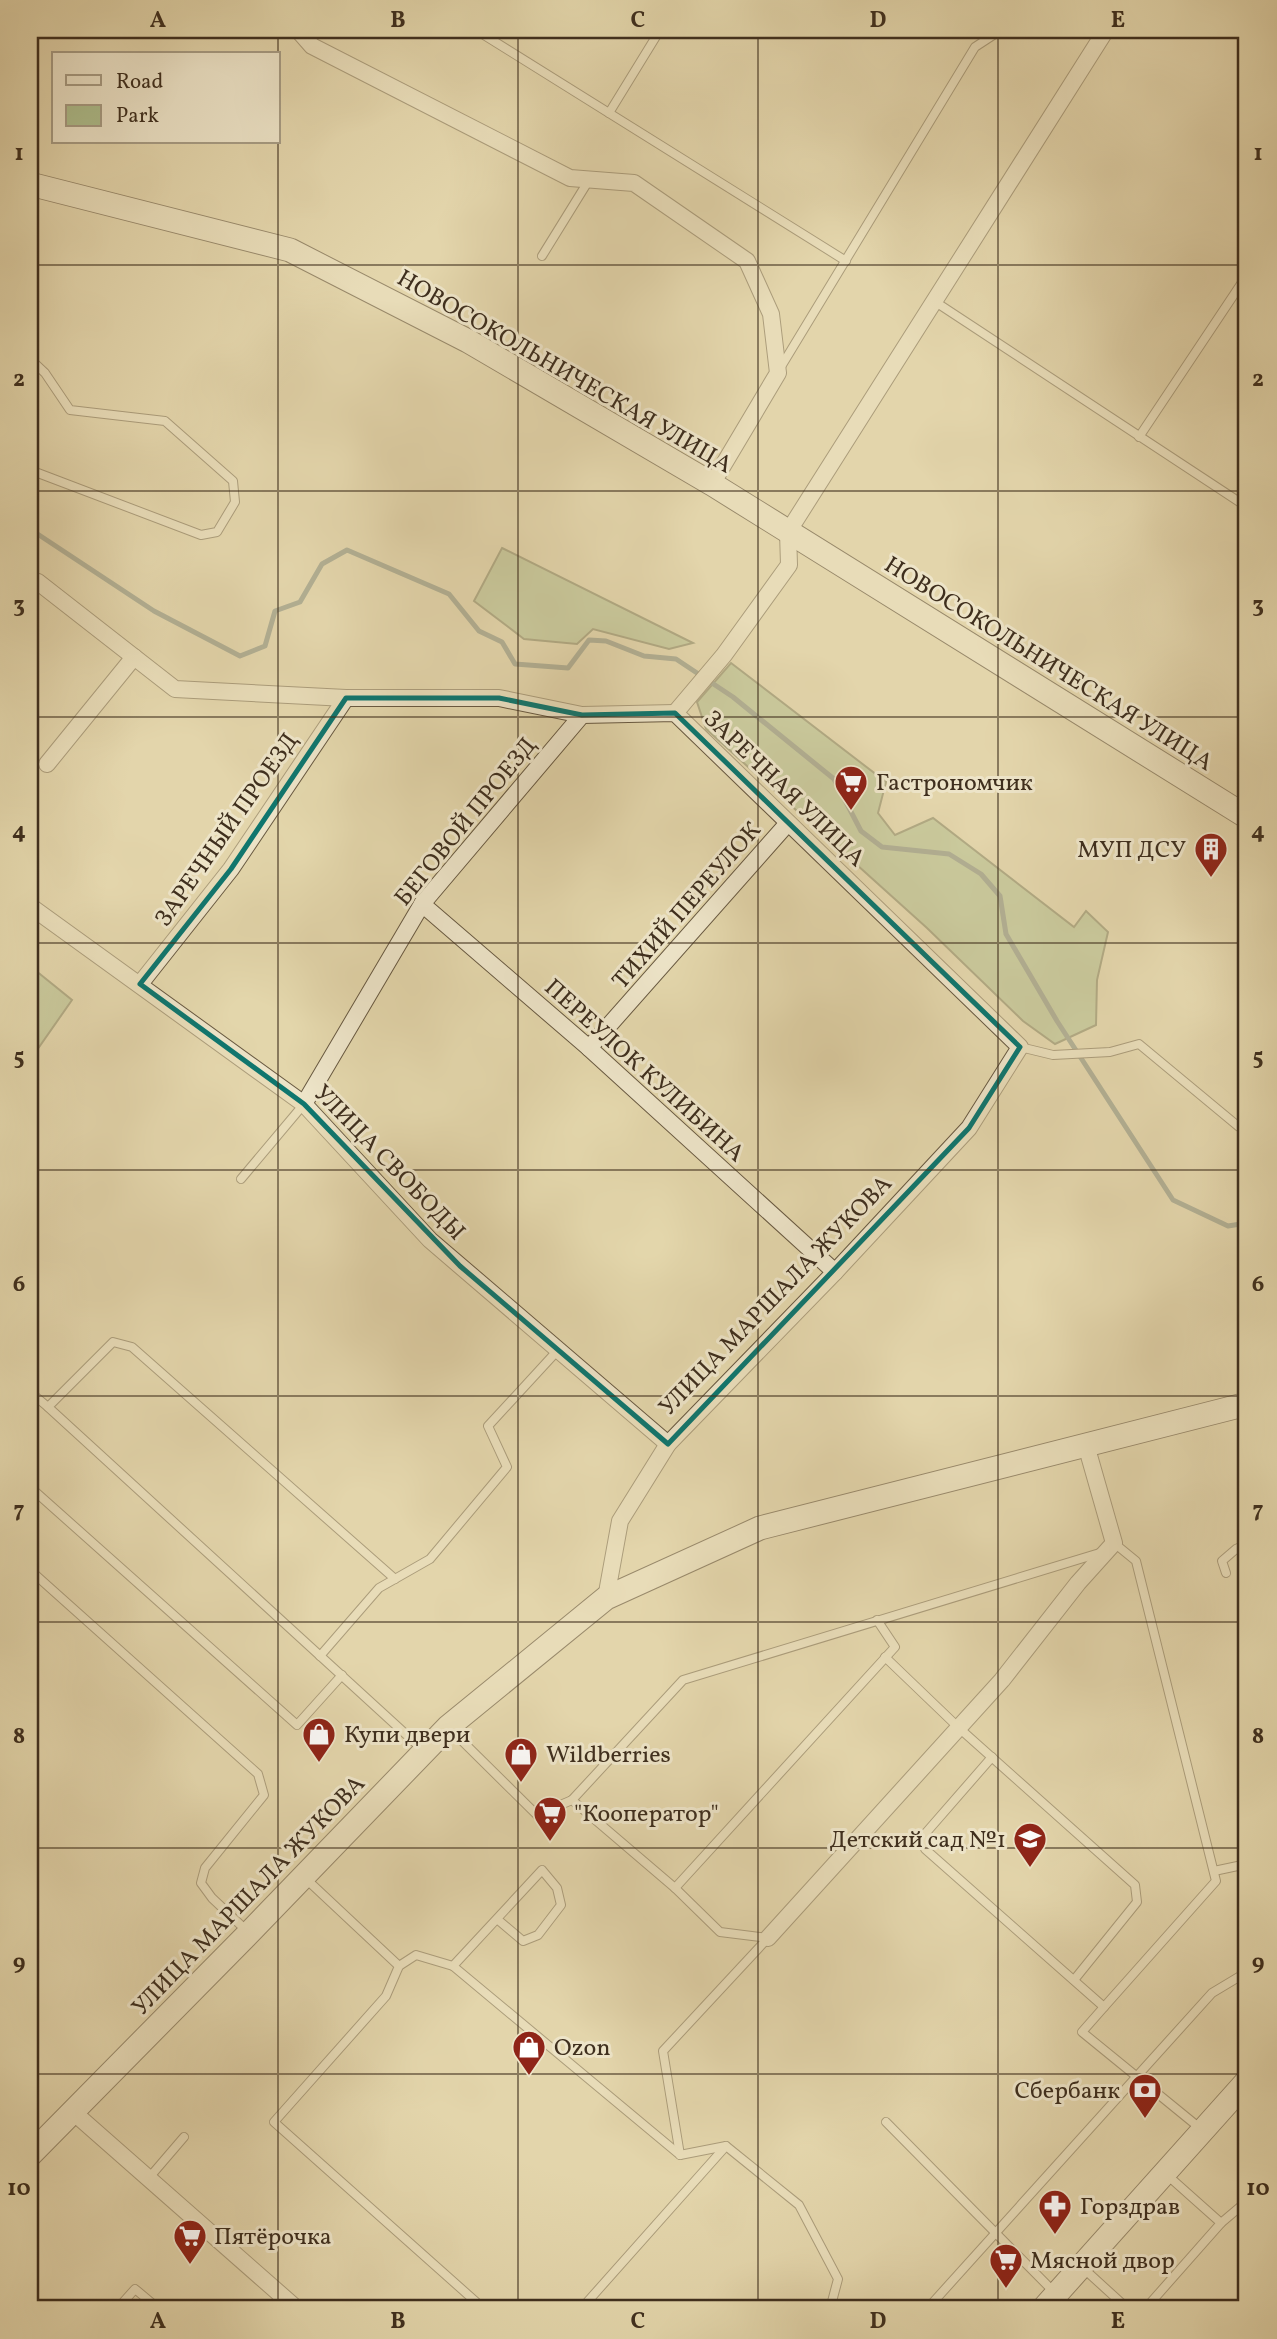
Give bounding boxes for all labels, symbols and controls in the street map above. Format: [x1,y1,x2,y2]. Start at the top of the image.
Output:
text: A [150,5,166,37]
text: B [390,5,406,37]
text: C [631,5,645,37]
text: D [870,5,887,37]
text: E [1111,5,1125,37]
legend [52,52,280,144]
text: Road [116,68,163,97]
text: Park [116,102,159,131]
text: 1 [14,138,24,170]
text: 1 [1253,138,1263,170]
street label: НОВОСОКОЛЬНИЧЕСКАЯ УЛИЦА [390,262,738,483]
text: 2 [13,364,25,396]
text: 2 [1252,364,1264,396]
street label: НОВОСОКОЛЬНИЧЕСКАЯ УЛИЦА [877,549,1219,780]
text: 3 [13,590,25,622]
text: 3 [1252,590,1264,622]
street label: ЗАРЕЧНАЯ УЛИЦА [695,703,872,876]
street label: ЗАРЕЧНЫЙ ПРОЕЗД [148,726,308,934]
street label: БЕГОВОЙ ПРОЕЗД [387,730,546,914]
supermarket icon: Гастрономчик [832,763,870,812]
place label: Гастрономчик [876,767,1033,801]
street label: ТИХИЙ ПЕРЕУЛОК [605,815,770,997]
text: 4 [12,816,26,848]
text: 4 [1251,816,1265,848]
building icon: МУП ДСУ [1192,830,1230,879]
place label: МУП ДСУ [1077,834,1186,868]
street label: ПЕРЕУЛОК КУЛИБИНА [536,972,752,1171]
text: 5 [13,1042,25,1074]
text: 5 [1252,1042,1264,1074]
street label: УЛИЦА СВОБОДЫ [305,1078,472,1249]
street label: УЛИЦА МАРШАЛА ЖУКОВА [652,1168,901,1424]
text: 6 [13,1269,25,1301]
text: 6 [1252,1269,1264,1301]
text: 7 [14,1495,25,1527]
text: 7 [1253,1495,1264,1527]
shop icon: Купи двери [300,1715,338,1764]
place label: Купи двери [344,1719,470,1753]
text: 8 [13,1721,25,1753]
text: 8 [1252,1721,1264,1753]
shop icon: Wildberries [502,1735,540,1784]
place label: Wildberries [546,1739,671,1773]
street label: УЛИЦА МАРШАЛА ЖУКОВА [125,1768,374,2024]
supermarket icon: "Кооператор" [531,1794,569,1843]
place label: "Кооператор" [574,1798,719,1832]
school or university icon: Детский сад №1 [1011,1820,1049,1869]
place label: Детский сад №1 [829,1824,1006,1858]
text: 9 [13,1947,25,1979]
text: 9 [1252,1947,1264,1979]
shop icon: Ozon [510,2028,548,2077]
place label: Ozon [554,2032,611,2066]
bank icon: Сбербанк [1126,2071,1164,2120]
place label: Сбербанк [1014,2075,1120,2109]
text: 10 [7,2173,31,2205]
text: 10 [1246,2173,1270,2205]
pharmacy icon: Горздрав [1036,2187,1074,2236]
place label: Горздрав [1080,2191,1180,2225]
supermarket icon: Пятёрочка [171,2217,209,2266]
place label: Пятёрочка [214,2221,332,2255]
supermarket icon: Мясной двор [987,2241,1025,2290]
place label: Мясной двор [1030,2245,1175,2279]
text: A [150,2306,166,2338]
text: B [390,2306,406,2338]
text: C [631,2306,645,2338]
text: D [870,2306,887,2338]
text: E [1111,2306,1125,2338]

